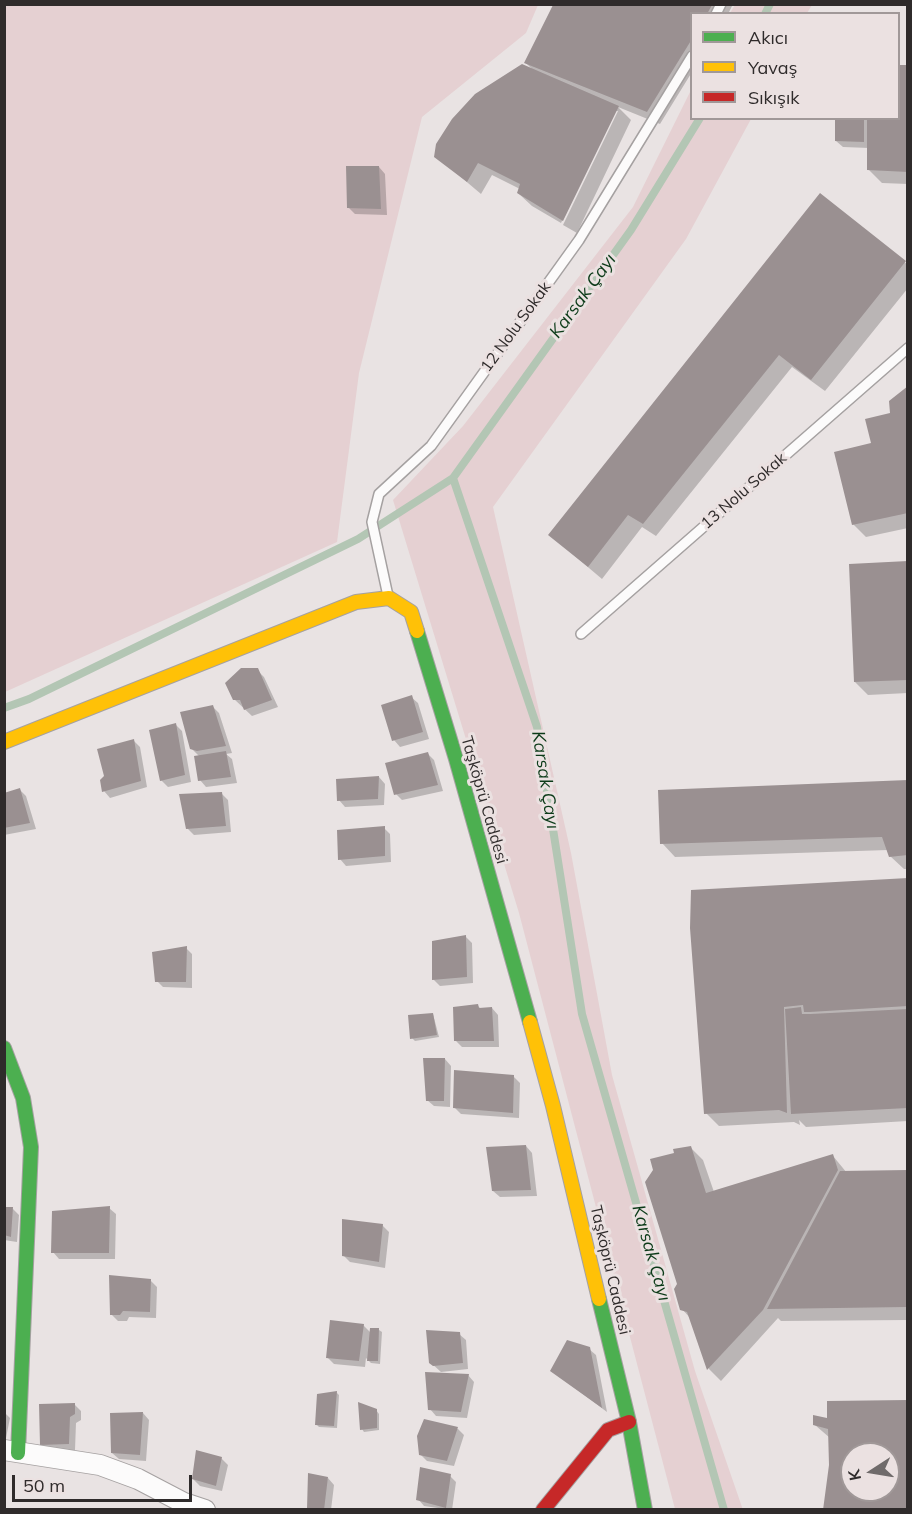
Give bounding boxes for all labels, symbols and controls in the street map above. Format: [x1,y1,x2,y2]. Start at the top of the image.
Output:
legend [690,12,900,120]
text: Akıcı [748,26,788,49]
text: Yavaş [748,56,797,79]
text: Sıkışık [748,86,800,109]
water label: Karsak Çayı [545,250,621,342]
street label: 12 Nolu Sokak [477,278,555,376]
street label: 13 Nolu Sokak [697,449,791,533]
water label: Karsak Çayı [527,729,563,831]
street label: Taşköprü Caddesi [457,734,511,866]
water label: Karsak Çayı [627,1202,675,1304]
street label: Taşköprü Caddesi [586,1204,634,1336]
north arrow [840,1442,900,1502]
scale bar [15,1463,195,1501]
text: K [843,1468,865,1483]
text: 50 m [23,1474,65,1497]

